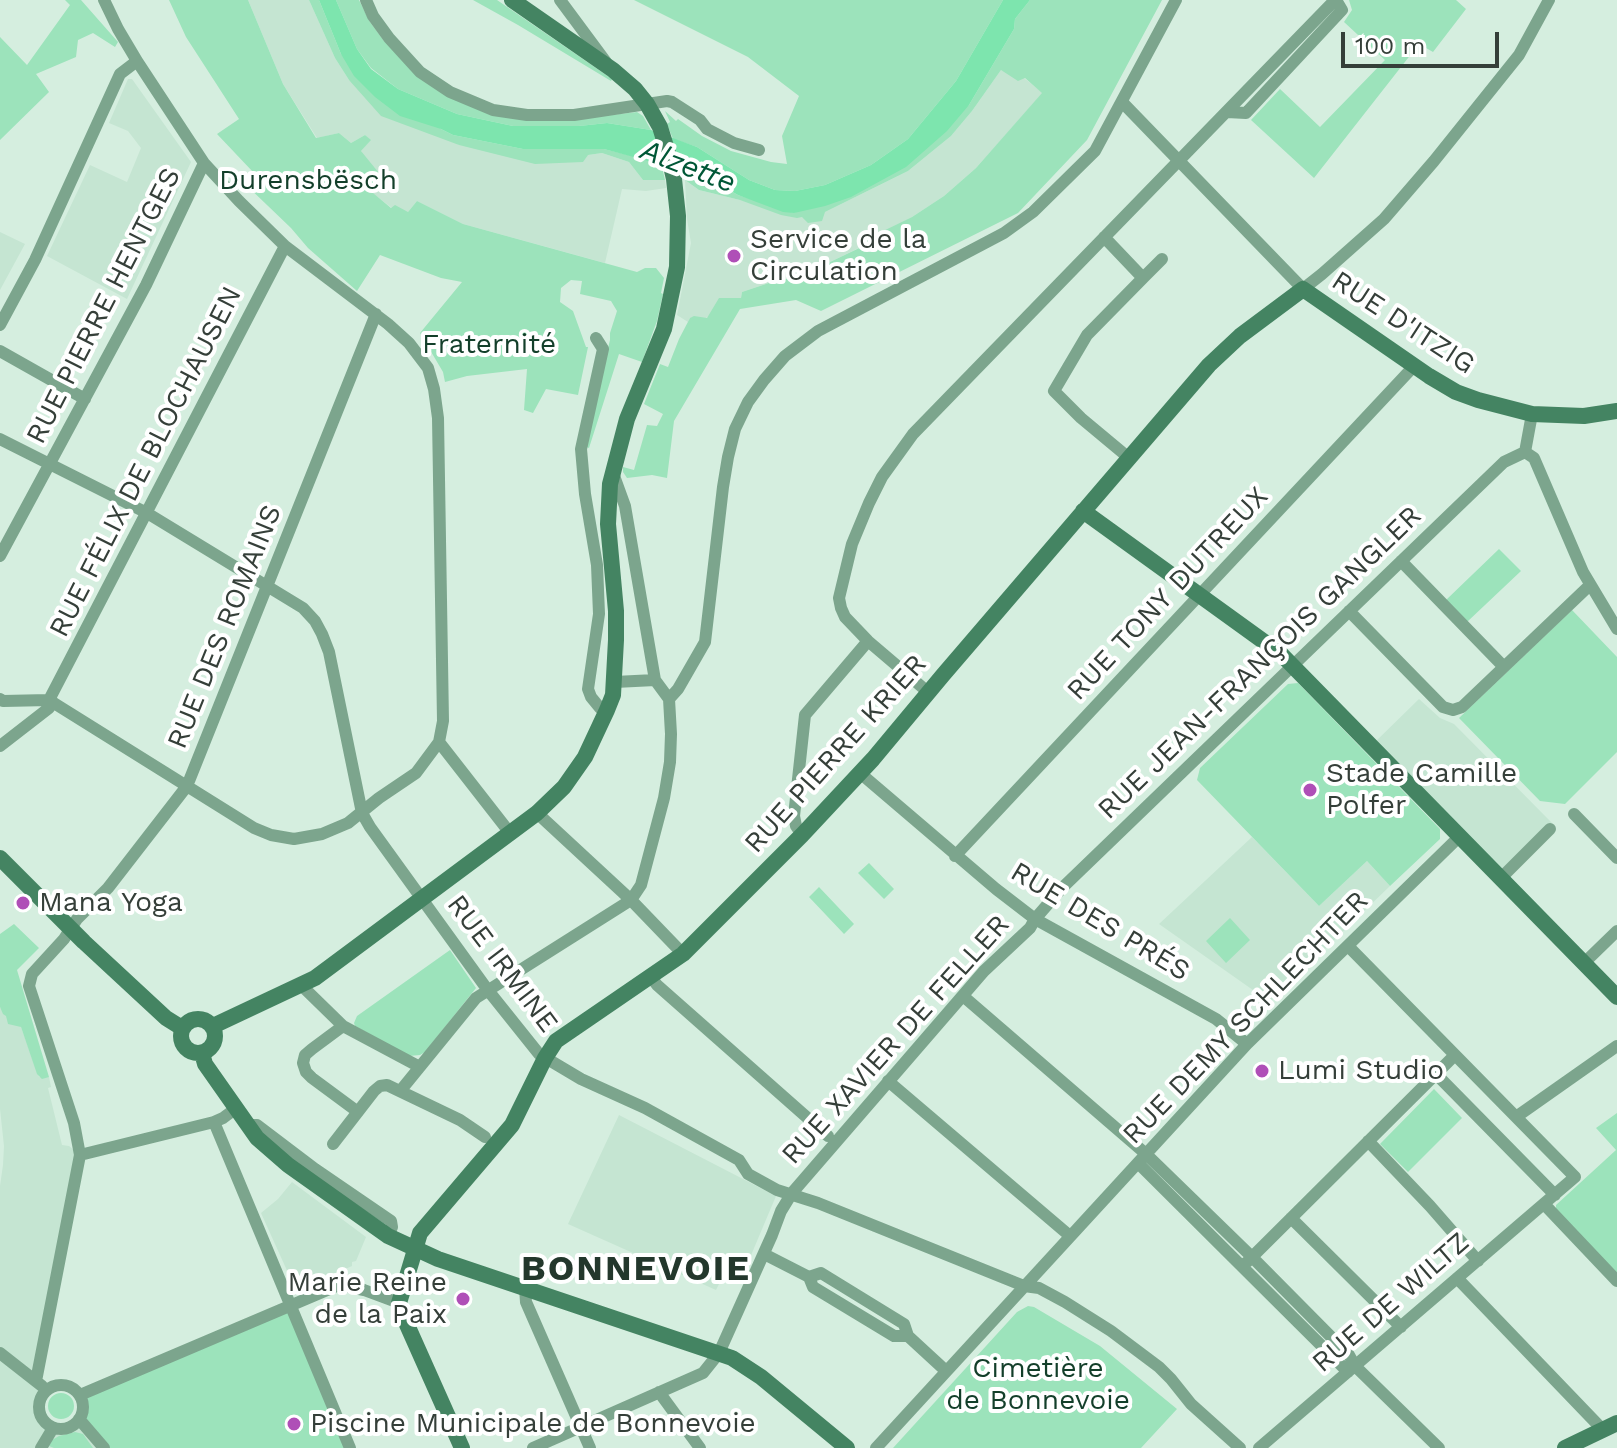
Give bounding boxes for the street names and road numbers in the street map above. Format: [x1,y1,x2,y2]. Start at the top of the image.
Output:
street label: RUE PIERRE HENTGES [20,162,188,450]
street label: RUE D'ITZIG [1325,264,1481,382]
street label: RUE FÉLIX DE BLOCHAUSEN [43,281,249,643]
street label: RUE TONY DUTREUX [1060,480,1276,708]
street label: RUE JEAN-FRANÇOIS GANGLER [1091,499,1429,827]
street label: RUE DES ROMAINS [161,500,289,754]
street label: RUE PIERRE KRIER [738,648,934,860]
street label: RUE DES PRÉS [1004,855,1196,989]
street label: RUE DEMY SCHLECHTER [1116,885,1376,1151]
street label: RUE IRMINE [439,889,565,1039]
street label: RUE XAVIER DE FELLER [775,908,1017,1172]
street label: RUE DE WILTZ [1306,1226,1476,1380]

